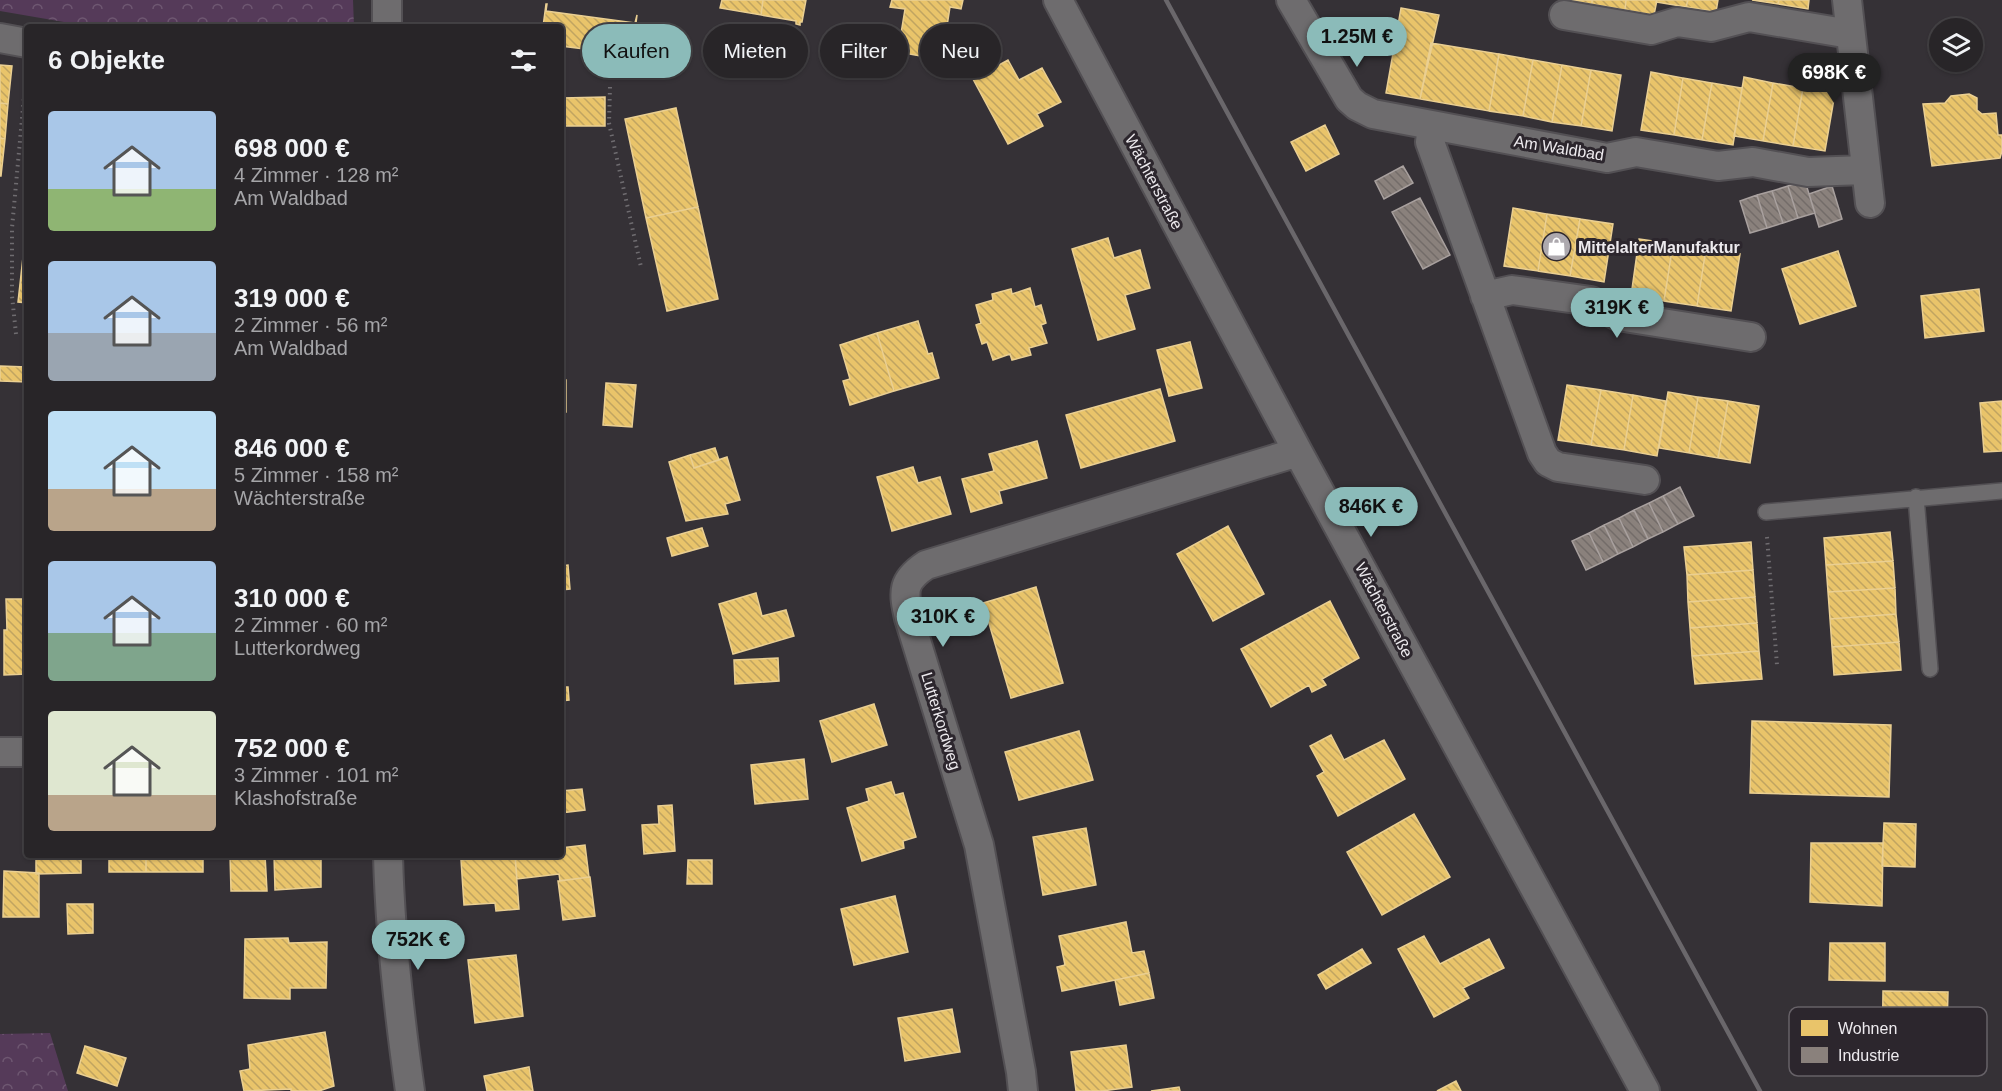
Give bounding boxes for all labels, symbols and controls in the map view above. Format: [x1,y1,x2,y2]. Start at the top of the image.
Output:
pin: 1.25M € [1302,17,1412,68]
map controls [1929,18,1983,72]
button: layers [1929,18,1983,72]
chip: Kaufen [582,24,691,78]
chip: Mieten [703,24,808,78]
chip: Filter [820,24,908,78]
chip: Neu [920,24,1001,78]
text: 1.25M € [1321,25,1393,47]
icon: filters [507,44,540,77]
text: 6 Objekte [48,45,165,75]
pin: 698K € [1785,53,1883,104]
text: 698K € [1802,61,1866,83]
street label: Wächterstraße [1122,132,1186,232]
street label: Am Waldbad [1513,132,1605,164]
text: 698 000 € [234,133,350,163]
icon: home [96,135,168,207]
text: 4 Zimmer · 128 m² [234,164,398,186]
text: Am Waldbad [234,187,348,209]
shop icon: MittelalterManufaktur [1541,231,1573,263]
place label: MittelalterManufaktur [1578,239,1740,256]
text: 319 000 € [234,283,350,313]
icon: home [96,285,168,357]
pin: 319K € [1568,288,1666,339]
text: 319K € [1585,296,1649,318]
text: 2 Zimmer · 56 m² [234,314,387,336]
text: Am Waldbad [234,337,348,359]
text: 846 000 € [234,433,350,463]
icon: home [96,435,168,507]
text: 5 Zimmer · 158 m² [234,464,398,486]
text: Wächterstraße [234,487,365,509]
pin: 846K € [1322,487,1420,538]
text: 846K € [1339,495,1403,517]
street label: Wächterstraße [1352,560,1416,660]
text: 310 000 € [234,583,350,613]
icon: home [96,585,168,657]
pin: 310K € [894,597,992,648]
text: 310K € [911,605,975,627]
text: 2 Zimmer · 60 m² [234,614,387,636]
text: Lutterkordweg [234,637,361,659]
street label: Lutterkordweg [918,670,964,772]
text: 752 000 € [234,733,350,763]
icon: home [96,735,168,807]
text: 3 Zimmer · 101 m² [234,764,398,786]
text: Klashofstraße [234,787,357,809]
pin: 752K € [369,920,467,971]
text: 752K € [386,928,450,950]
legend [1789,1007,1987,1076]
text: Wohnen [1838,1020,1897,1037]
text: Industrie [1838,1047,1899,1064]

